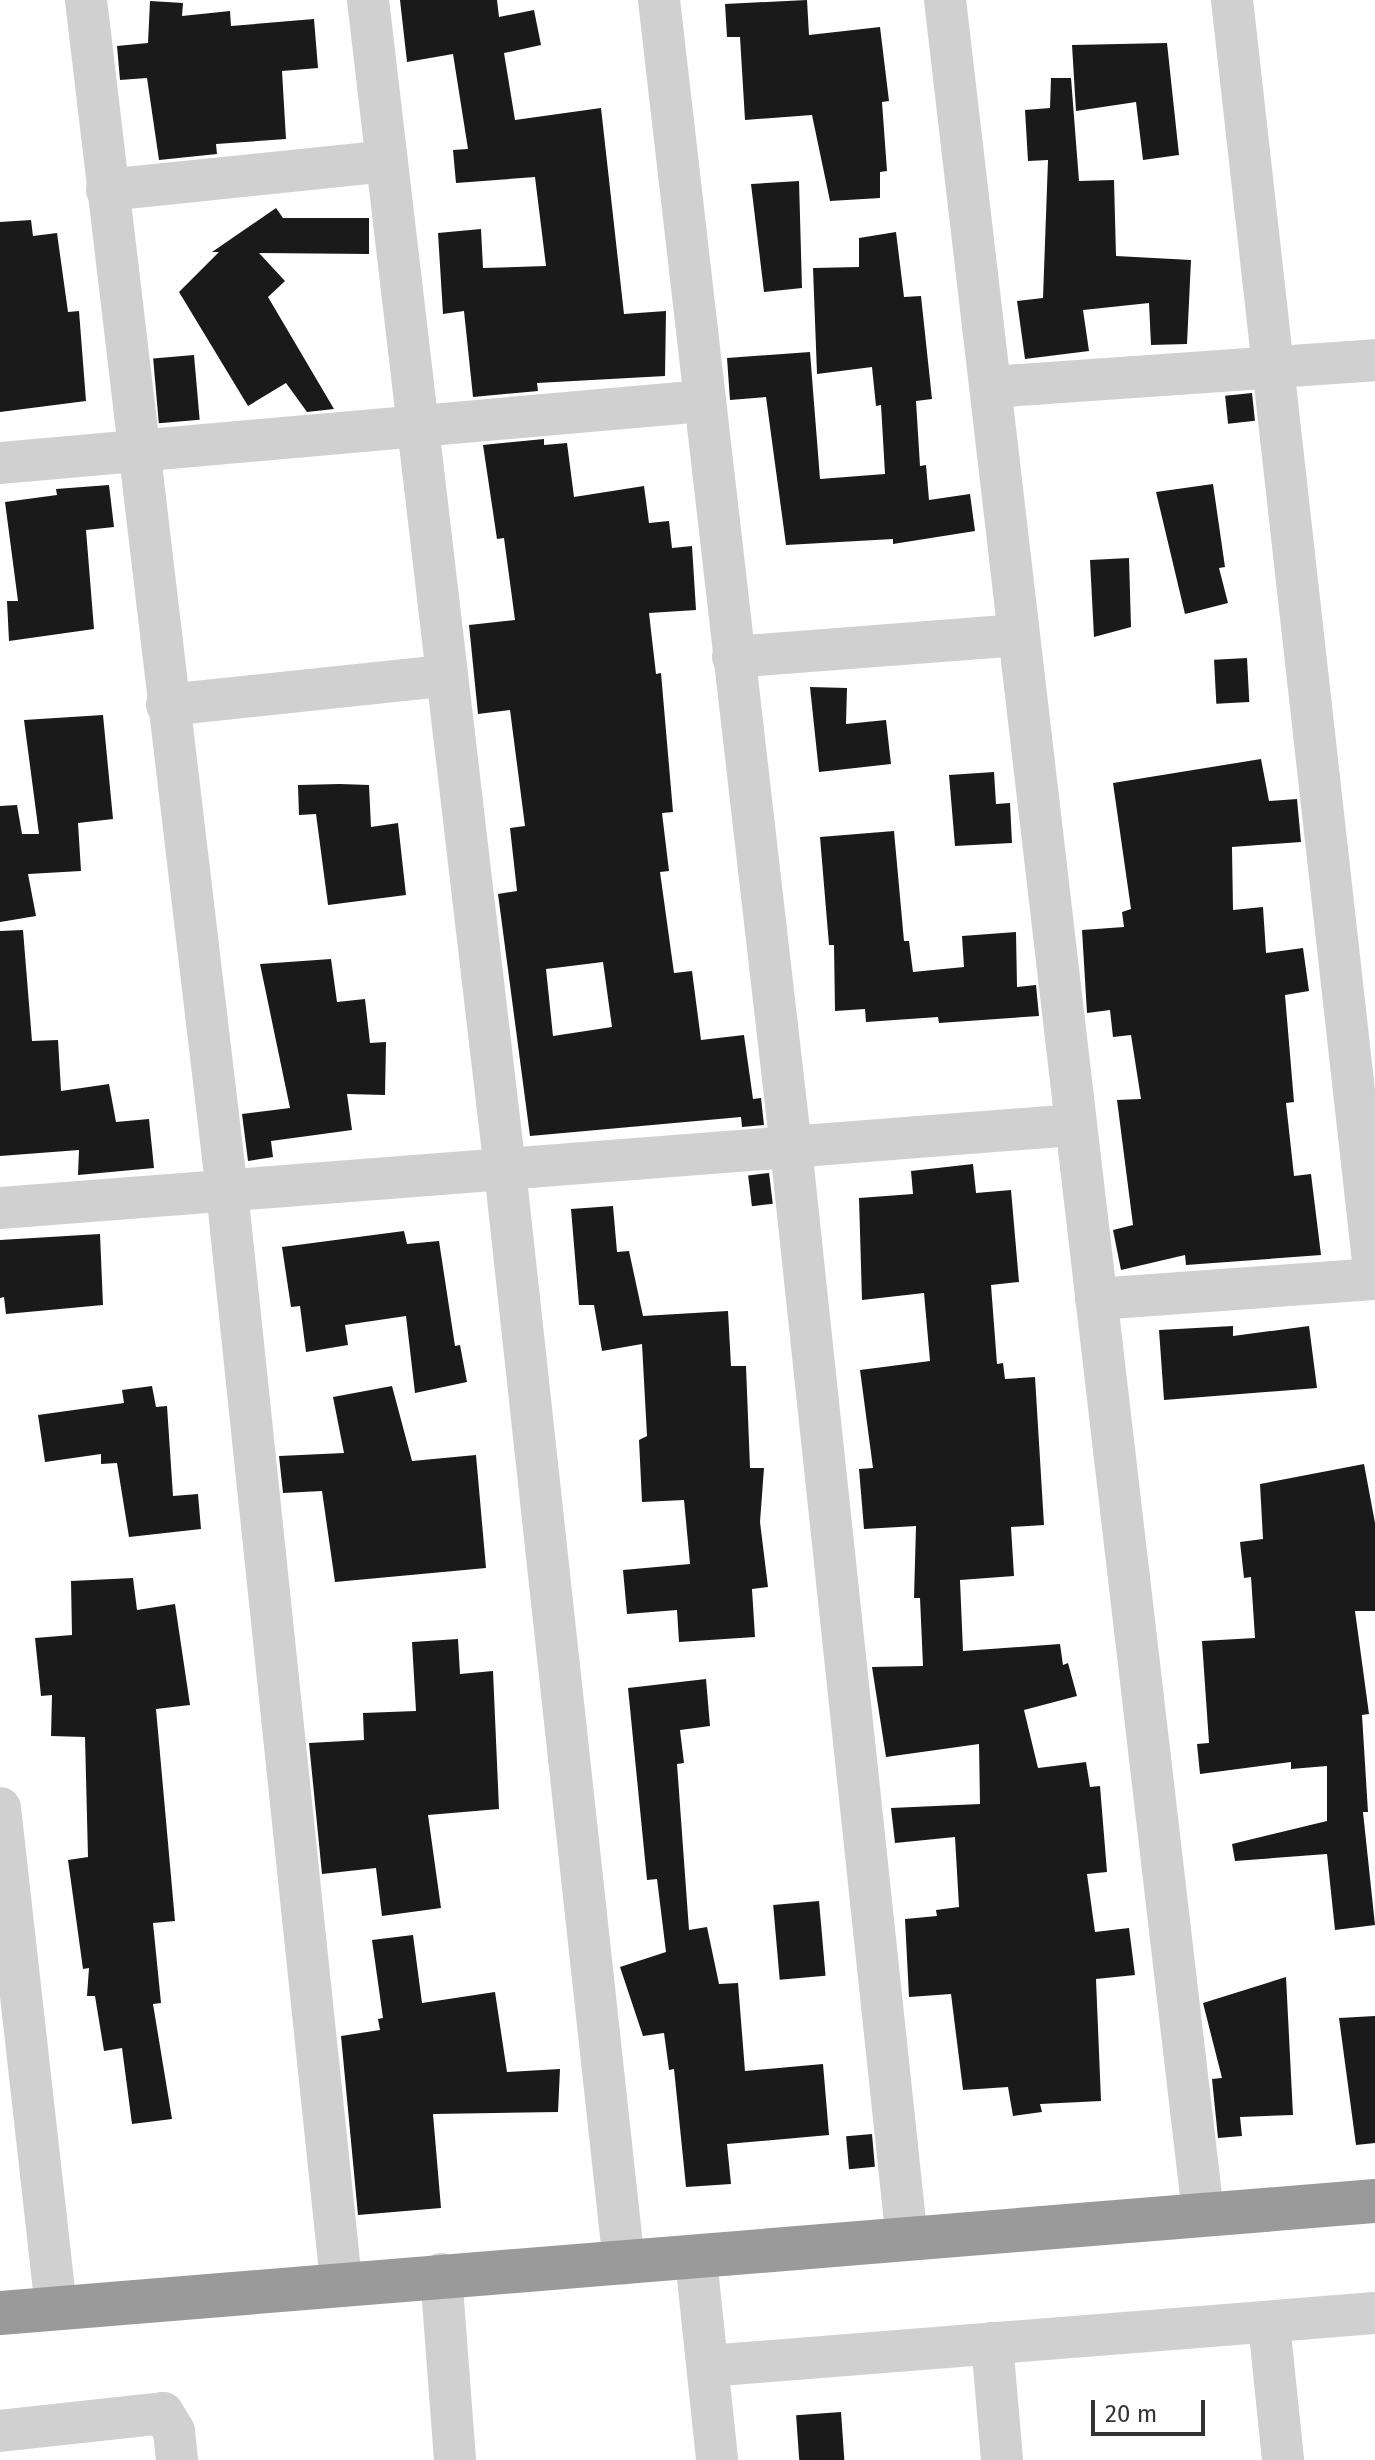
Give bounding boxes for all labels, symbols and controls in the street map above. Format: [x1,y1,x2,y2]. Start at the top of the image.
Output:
scale bar [1095,2384,1209,2434]
text: 20 m [1105,2400,1157,2428]

